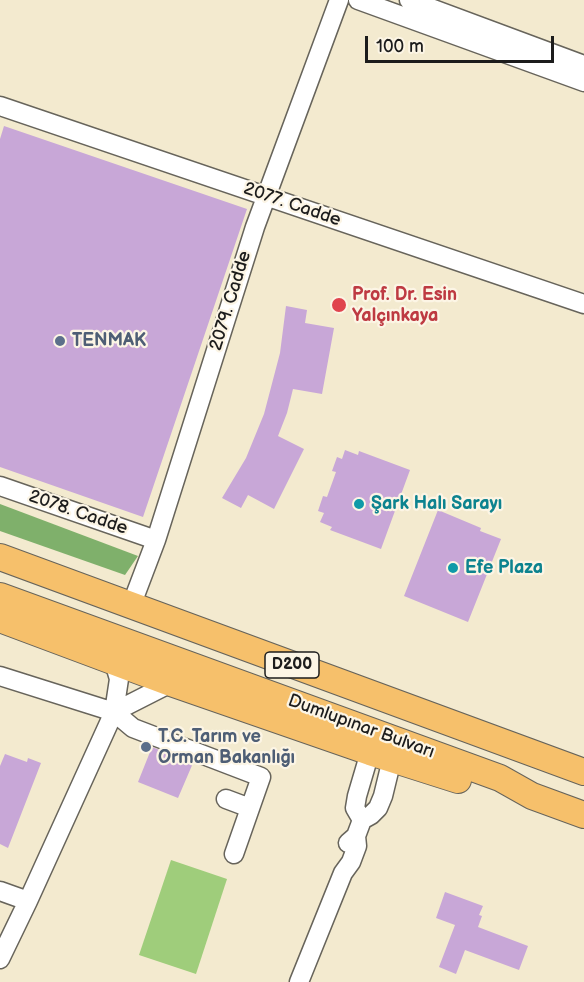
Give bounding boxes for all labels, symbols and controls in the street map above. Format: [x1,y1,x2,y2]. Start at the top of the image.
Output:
scale bar [368,24,557,62]
text: 100 m [376,36,424,57]
street label: 2077. Cadde [240,178,344,232]
street label: 2079. Cadde [206,249,256,353]
place label: Prof. Dr. Esin Yalçınkaya [352,284,457,326]
marker: Prof. Dr. Esin Yalçınkaya [330,296,348,314]
place label: TENMAK [72,330,146,352]
marker: TENMAK [53,334,67,348]
street label: 2078. Cadde [26,486,130,540]
place label: Şark Halı Sarayı [371,493,502,515]
marker: Şark Halı Sarayı [352,497,366,511]
place label: Efe Plaza [465,557,543,579]
marker: Efe Plaza [446,561,460,575]
road number: D200 [265,652,319,678]
street label: Dumlupınar Bulvarı [285,690,437,764]
place label: T.C. Tarım ve Orman Bakanlığı [158,726,295,768]
marker: T.C. Tarım ve Orman Bakanlığı [139,740,153,754]

